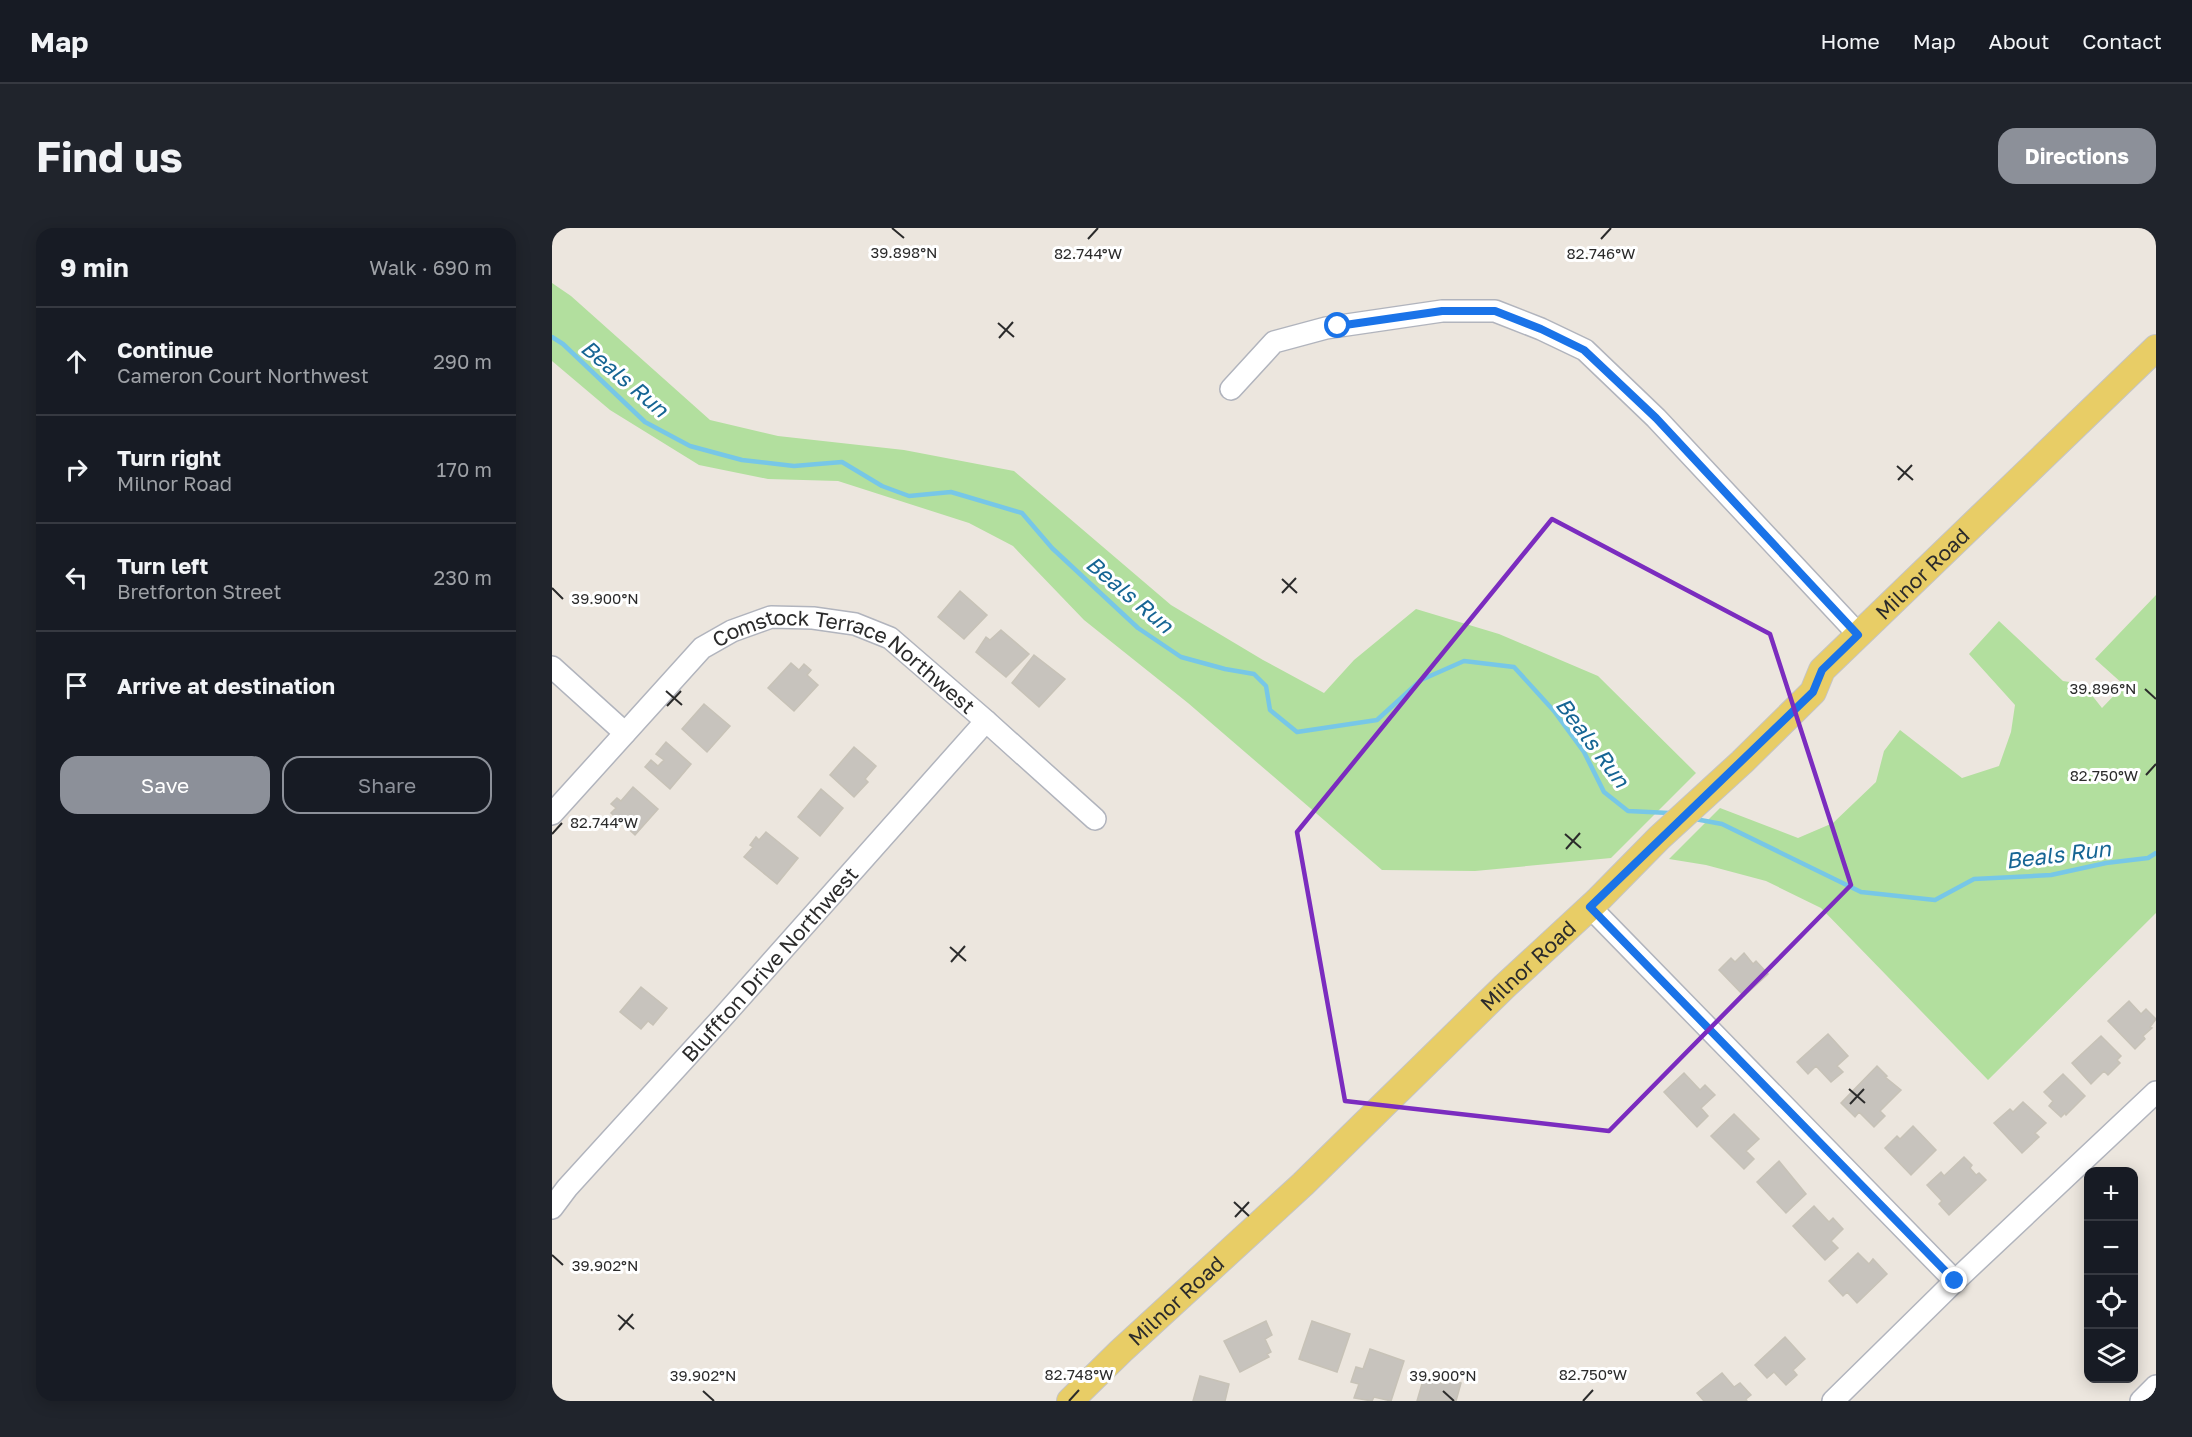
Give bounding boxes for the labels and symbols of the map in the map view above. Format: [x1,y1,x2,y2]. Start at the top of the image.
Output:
text: 39.898°N [871,243,937,261]
text: 82.744°W [1054,244,1122,262]
text: 82.746°W [1567,244,1635,262]
route start [1324,312,1350,338]
water label: Beals Run [576,334,675,423]
street label: Milnor Road [1870,522,1975,625]
water label: Beals Run [1081,550,1180,639]
text: 39.900°N [571,589,639,607]
street label: Comstock Terrace Northwest [707,604,981,719]
text: 39.896°N [2070,679,2136,697]
water label: Beals Run [1550,692,1636,793]
text: 82.750°W [2070,766,2138,784]
text: 82.744°W [570,813,638,831]
water label: Beals Run [2004,834,2113,874]
street label: Bluffton Drive Northwest [676,861,863,1067]
street label: Milnor Road [1475,915,1581,1016]
street label: Milnor Road [1123,1250,1229,1351]
text: 39.902°N [572,1256,638,1274]
route end [1941,1267,1967,1293]
text: 82.748°W [1045,1365,1113,1383]
text: 82.750°W [1559,1365,1627,1383]
text: 39.902°N [670,1366,736,1384]
text: 39.900°N [1409,1366,1477,1384]

